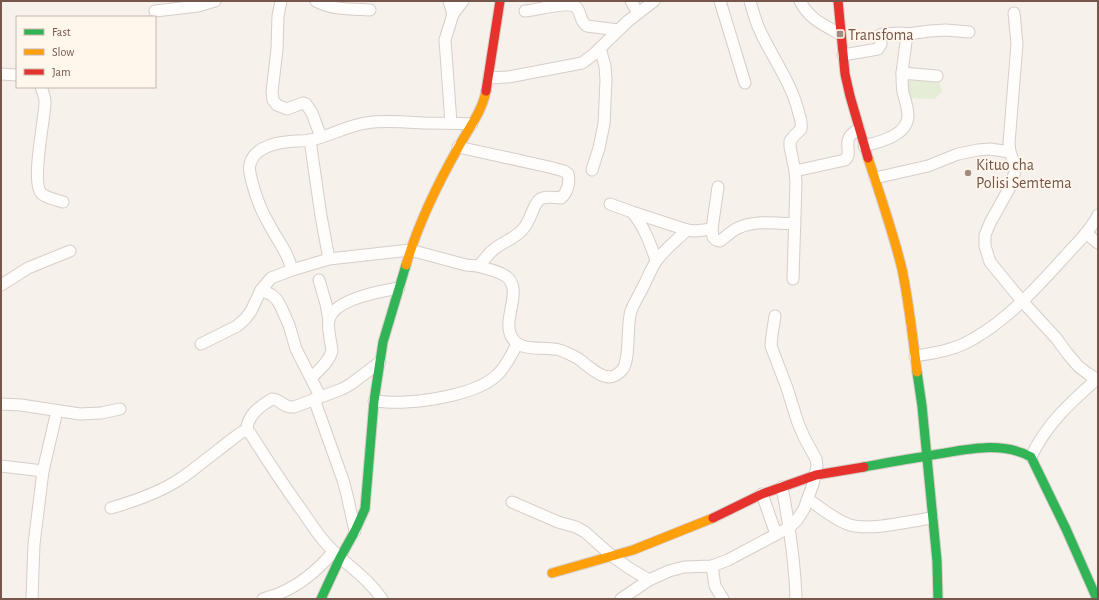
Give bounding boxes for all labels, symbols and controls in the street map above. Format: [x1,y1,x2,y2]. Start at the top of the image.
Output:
legend [16,16,156,88]
text: Fast [52,26,71,38]
place label: Transfoma [848,27,914,43]
marker: Transfoma [835,29,845,39]
text: Slow [52,46,74,58]
text: Jam [52,66,71,78]
place label: Kituo cha Polisi Semtema [976,157,1072,191]
marker: Kituo cha Polisi Semtema [963,168,973,178]

